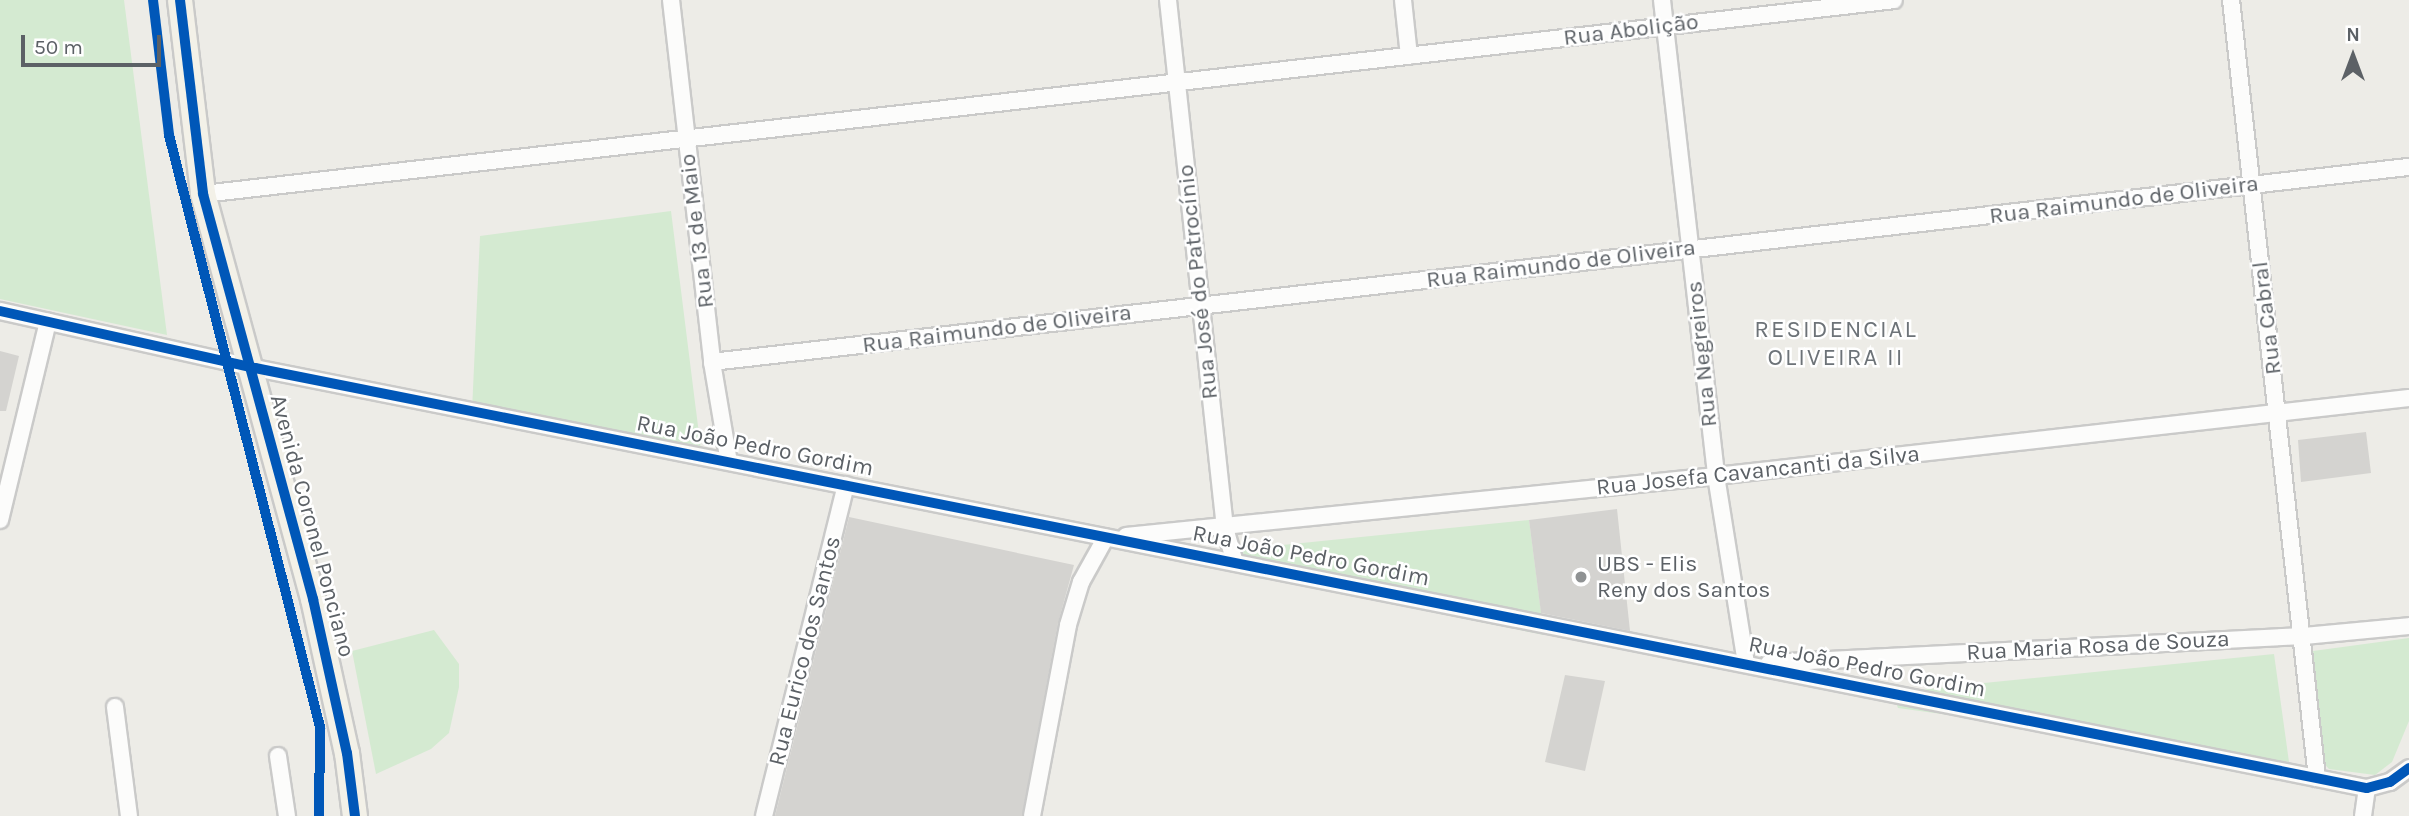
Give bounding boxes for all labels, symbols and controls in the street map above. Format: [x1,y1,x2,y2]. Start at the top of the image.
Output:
street label: Rua Abolição [1562,8,1700,52]
scale bar [24,21,164,65]
north arrow [2318,21,2388,91]
text: N [2346,24,2360,46]
text: 50 m [34,35,83,59]
street label: Rua 13 de Maio [674,152,720,310]
street label: Rua José do Patrocínio [1172,163,1224,401]
street label: Rua Raimundo de Oliveira [1988,170,2260,230]
street label: Rua Raimundo de Oliveira [1425,234,1697,294]
street label: Rua Cabral [2246,260,2288,376]
street label: Rua Negreiros [1681,280,1723,428]
street label: Rua Raimundo de Oliveira [861,299,1133,359]
district label: RESIDENCIAL OLIVEIRA II [1756,316,1916,372]
street label: Avenida Coronel Ponciano [264,392,360,660]
street label: Rua João Pedro Gordim [634,409,876,483]
street label: Rua Josefa Cavancanti da Silva [1595,440,1921,502]
street label: Rua João Pedro Gordim [1190,519,1432,593]
street label: Rua Eurico dos Santos [763,533,847,769]
place label: UBS - Elis Reny dos Santos [1597,550,1770,604]
marker: UBS - Elis Reny dos Santos [1571,567,1591,587]
street label: Rua Maria Rosa de Souza [1966,625,2230,667]
street label: Rua João Pedro Gordim [1746,630,1988,704]

